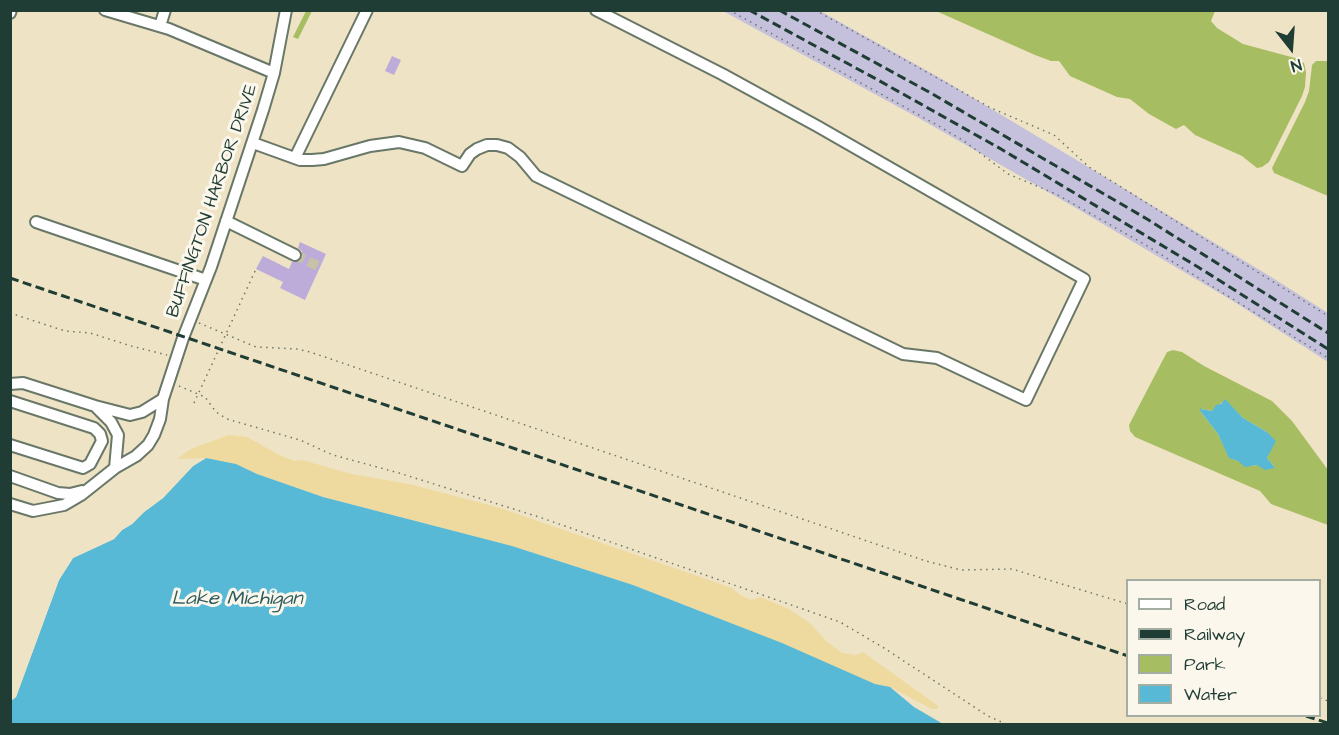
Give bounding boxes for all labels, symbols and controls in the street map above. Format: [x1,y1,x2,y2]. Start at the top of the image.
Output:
north arrow [1261,18,1321,78]
text: N [1288,53,1304,77]
street label: BUFFINGTON HARBOR DRIVE [163,81,263,321]
legend [1126,579,1321,717]
water label: Lake Michigan [172,588,302,612]
text: Road [1184,592,1225,617]
text: Railway [1184,622,1245,647]
text: Park [1184,652,1226,677]
text: Water [1184,682,1237,707]

